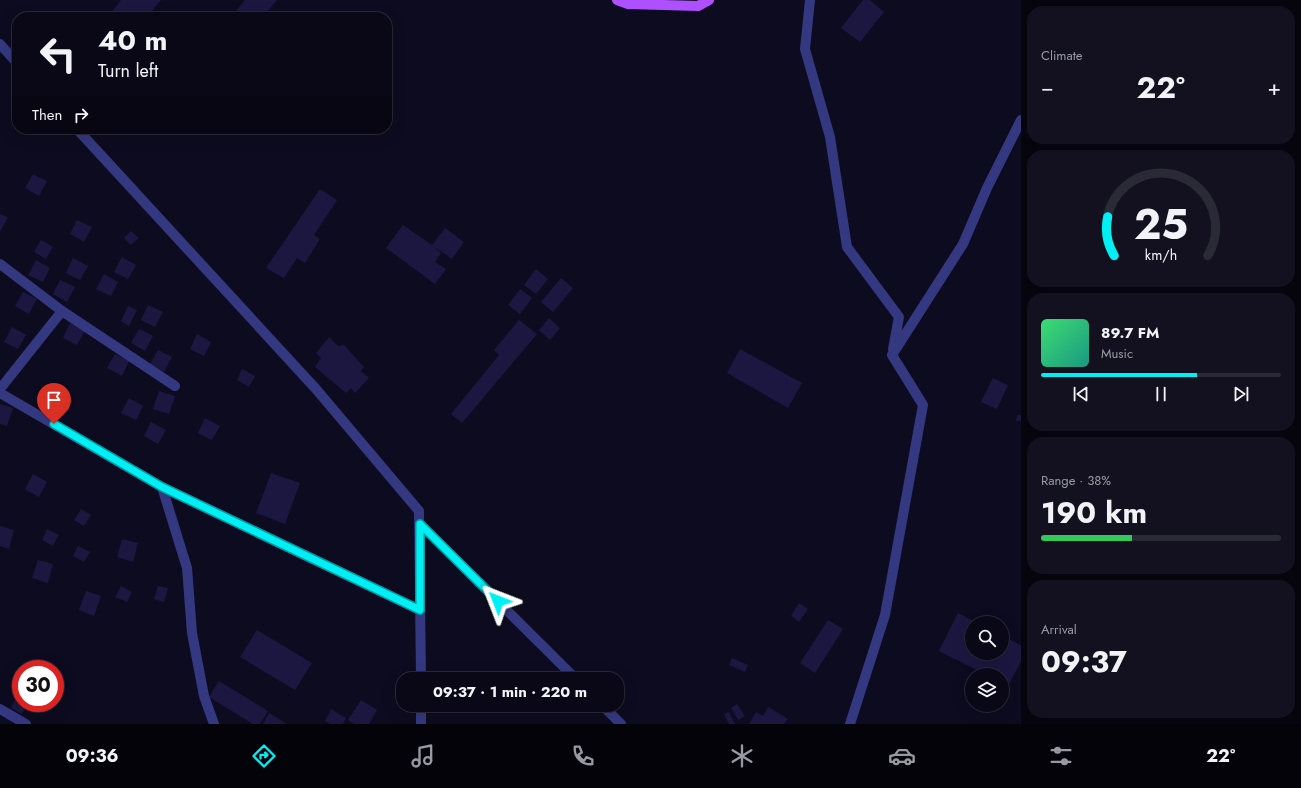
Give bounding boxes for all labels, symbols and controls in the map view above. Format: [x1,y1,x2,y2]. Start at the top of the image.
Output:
text: 40 m [98,20,167,61]
icon: left [32,28,84,80]
text: Climate [1041,46,1082,65]
text: Turn left [98,58,158,84]
text: 22° [1137,66,1185,109]
text: − [1041,71,1054,103]
text: + [1267,71,1281,103]
text: Then [32,104,62,126]
icon: right [70,104,92,126]
text: 25 [1134,194,1188,255]
text: km/h [1145,245,1177,265]
text: 89.7 FM [1101,322,1159,344]
text: Music [1101,344,1133,363]
pin [37,383,71,424]
icon: previous [1070,383,1092,405]
icon: pause [1150,383,1172,405]
icon: next [1230,383,1252,405]
icon: arrive [43,389,65,411]
text: Range · 38% [1041,471,1111,490]
text: 190 km [1041,491,1147,534]
position arrow [477,580,519,622]
map controls [965,616,1009,712]
button: search [965,616,1009,660]
text: Arrival [1041,620,1077,639]
text: 09:37 [1041,640,1127,683]
speed limit sign: 30 [12,660,64,712]
button: layers [965,668,1009,712]
text: 09:37 · 1 min · 220 m [433,681,587,703]
icon: directions [250,742,278,770]
icon: music [409,742,437,770]
icon: phone [569,742,597,770]
icon: climate [728,742,756,770]
icon: car [888,742,916,770]
icon: filters [1047,742,1075,770]
text: 09:36 [66,743,119,769]
text: 22° [1206,743,1235,769]

